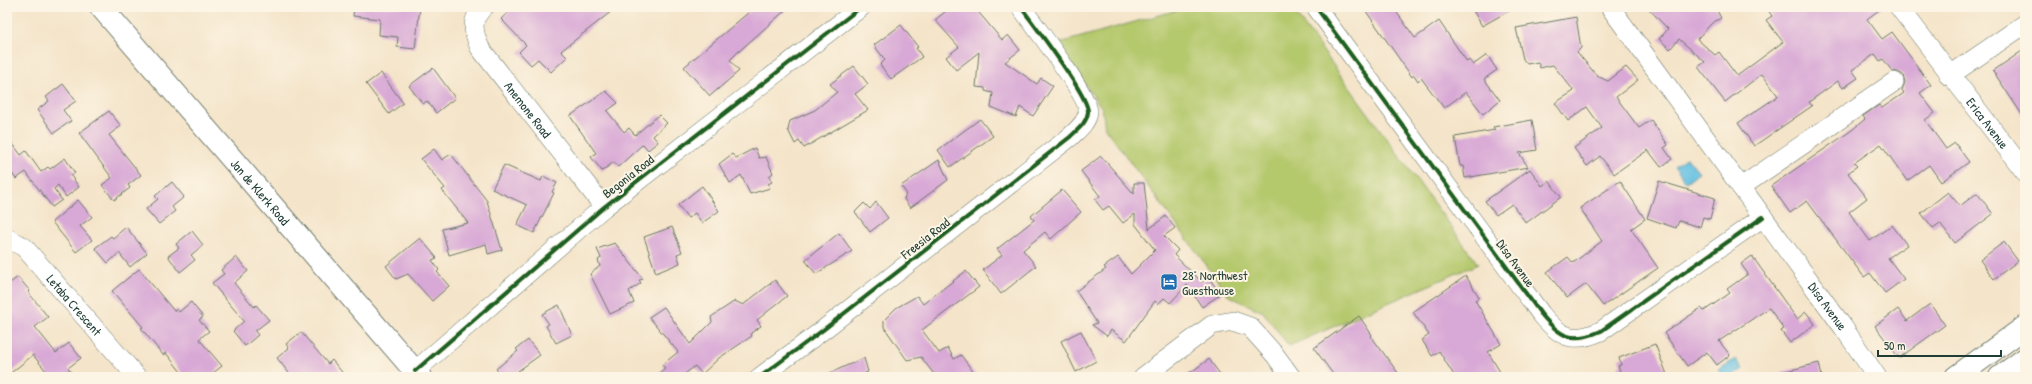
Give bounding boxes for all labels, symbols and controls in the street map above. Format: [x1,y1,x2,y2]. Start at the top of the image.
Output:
street label: Anemone Road [500,78,556,141]
street label: Erica Avenue [1962,94,2013,152]
street label: Begonia Road [598,150,658,202]
street label: Jan de Klerk Road [227,155,294,229]
street label: Freesia Road [896,213,953,263]
street label: Disa Avenue [1493,235,1539,291]
place label: 28° Northwest Guesthouse [1182,266,1248,299]
street label: Letaba Crescent [43,270,106,340]
hotel icon: 28° Northwest Guesthouse [1159,272,1179,292]
street label: Disa Avenue [1804,278,1851,334]
scale bar [1878,332,2001,358]
text: 50 m [1884,337,1905,354]

